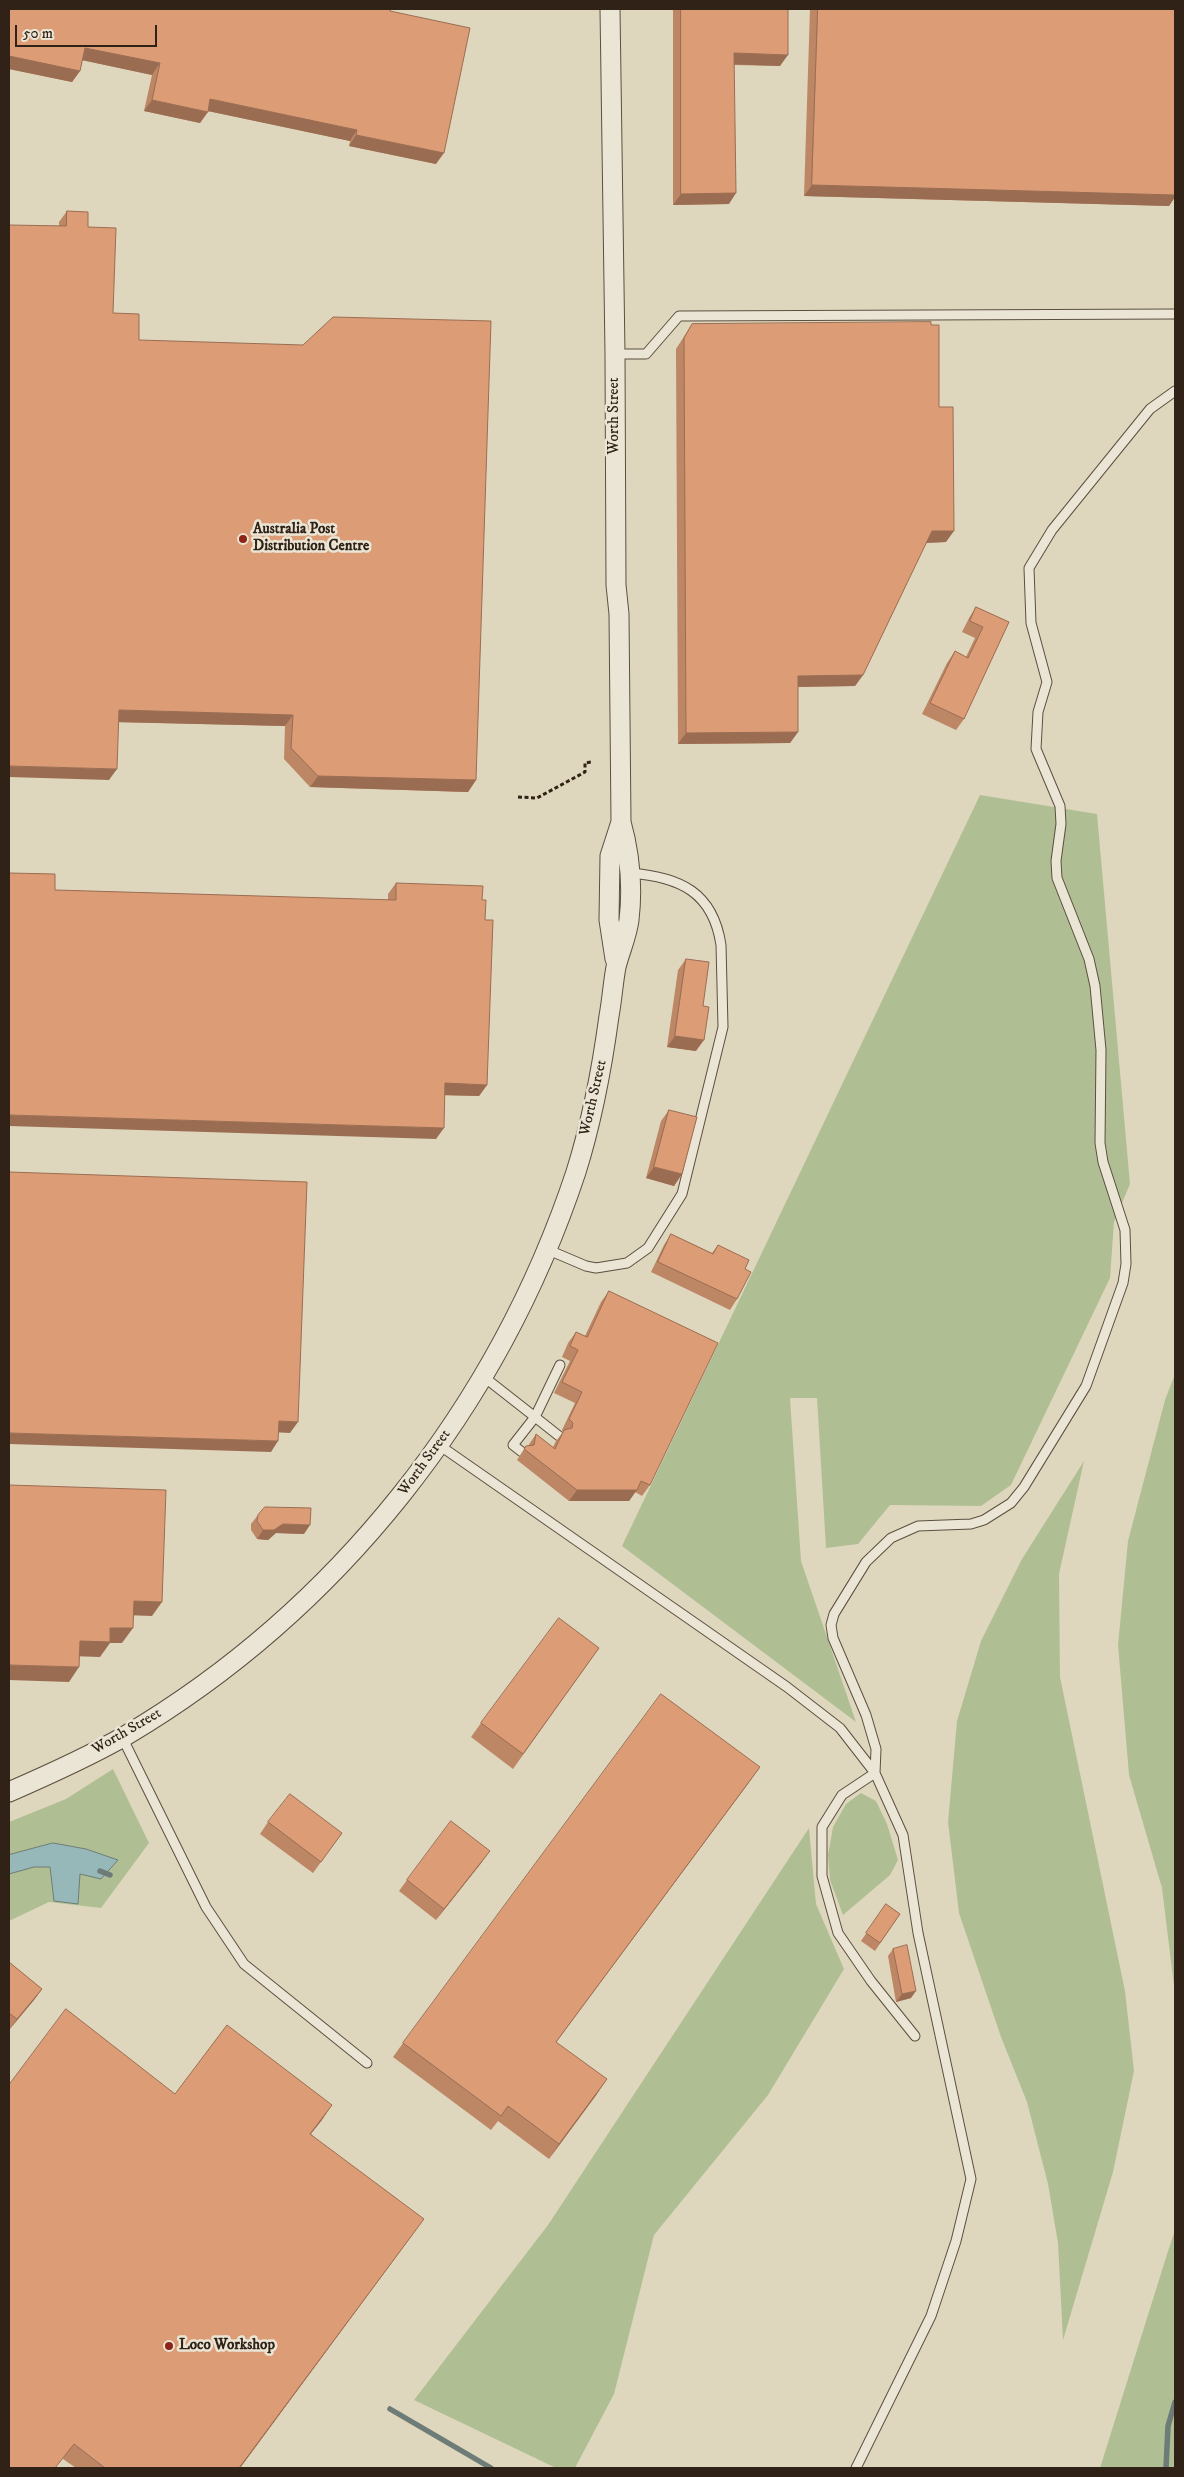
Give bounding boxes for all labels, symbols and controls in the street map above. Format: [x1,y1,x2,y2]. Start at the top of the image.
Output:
scale bar [18,15,160,47]
text: 50 m [23,24,53,43]
street label: Worth Street [606,377,624,455]
place label: Australia Post Distribution Centre [253,521,369,556]
marker: Australia Post Distribution Centre [237,533,249,545]
street label: Worth Street [577,1058,611,1138]
street label: Worth Street [395,1426,455,1500]
street label: Worth Street [89,1705,165,1759]
place label: Loco Workshop [179,2337,275,2355]
marker: Loco Workshop [163,2340,175,2352]

